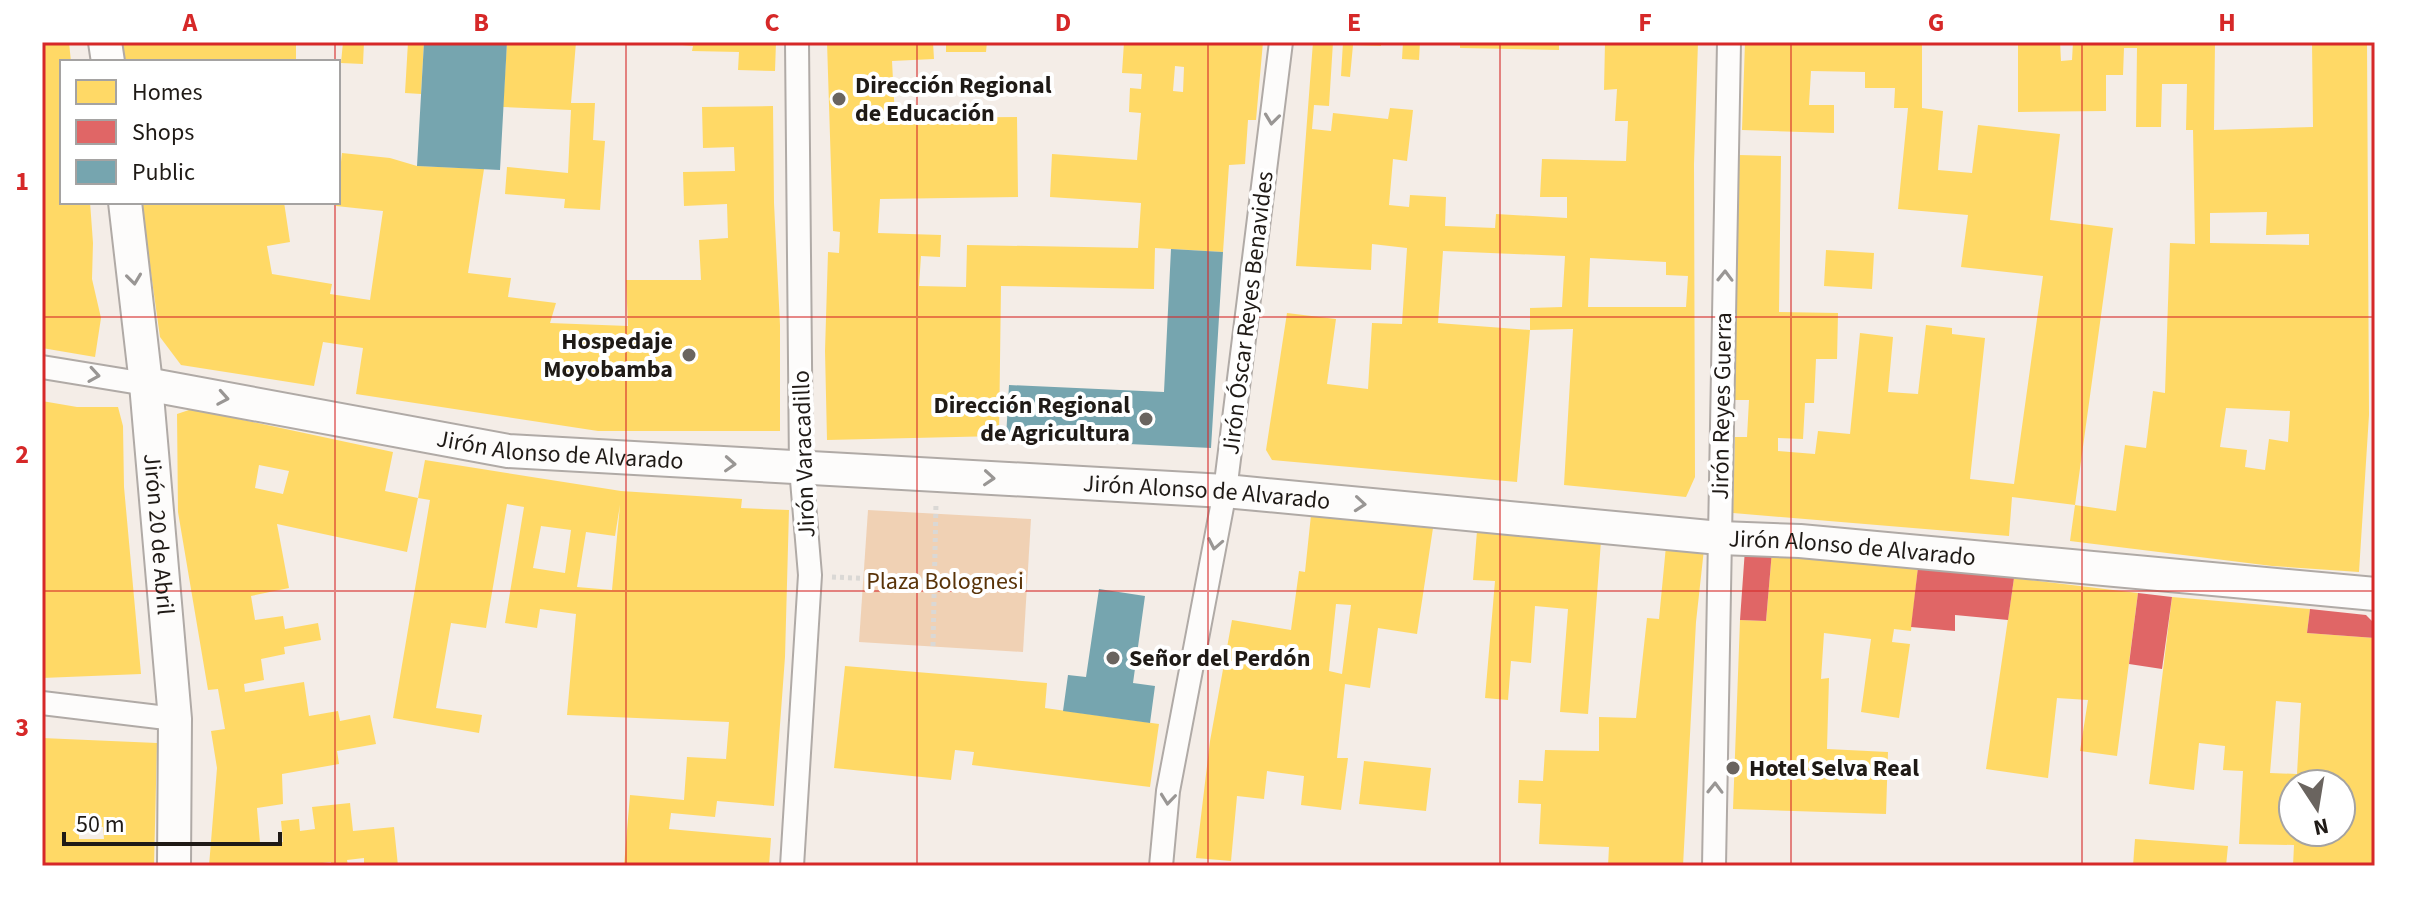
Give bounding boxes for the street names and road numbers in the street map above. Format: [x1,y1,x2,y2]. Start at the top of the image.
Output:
street label: Jirón Óscar Reyes Benavides [1213,169,1283,457]
street label: Jirón Reyes Guerra [1703,312,1741,500]
street label: Jirón Varacadillo [784,370,824,538]
street label: Jirón Alonso de Alvarado [434,421,685,478]
street label: Jirón 20 de Abril [135,452,183,616]
street label: Jirón Alonso de Alvarado [1082,466,1332,518]
street label: Jirón Alonso de Alvarado [1728,521,1977,575]

